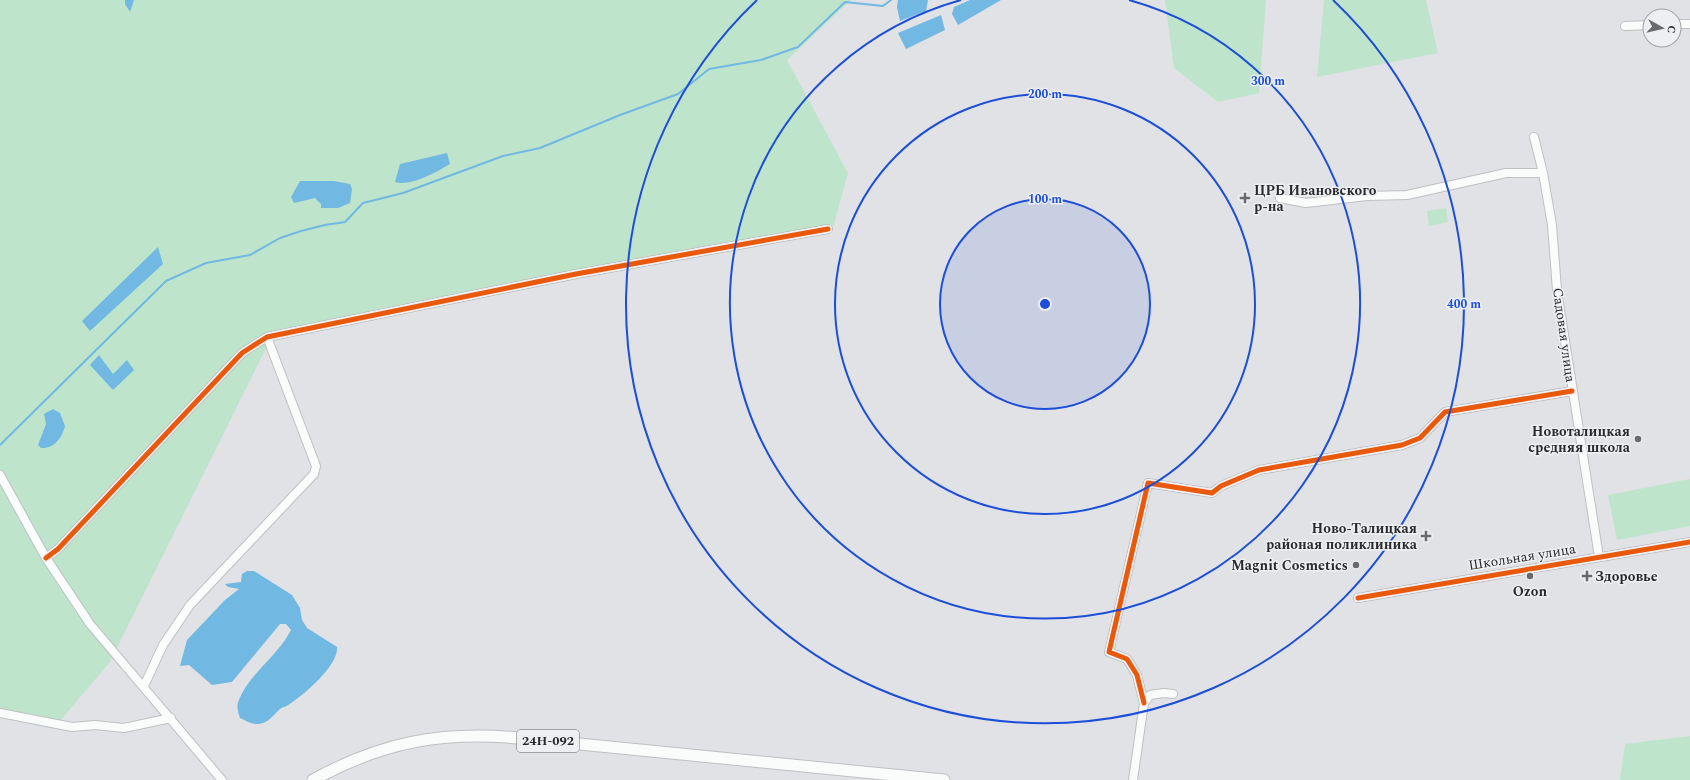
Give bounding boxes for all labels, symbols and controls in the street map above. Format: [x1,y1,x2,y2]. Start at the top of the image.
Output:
north arrow [1642,8,1682,48]
text: С [1662,24,1680,35]
text: 300 m [1251,72,1285,91]
text: 200 m [1028,85,1062,104]
place label: ЦРБ Ивановского р-на [1254,180,1377,217]
text: 100 m [1028,190,1062,209]
marker: ЦРБ Ивановского р-на [1239,192,1251,204]
street label: Садовая улица [1547,286,1581,384]
text: 400 m [1447,295,1481,314]
centre of rings [1038,297,1052,311]
place label: Новоталицкая средняя школа [1528,421,1631,458]
marker: Новоталицкая средняя школа [1633,434,1643,444]
place label: Ново-Талицкая районая поликлиника [1266,518,1418,555]
marker: Ново-Талицкая районая поликлиника [1420,530,1432,542]
street label: Школьная улица [1467,538,1577,576]
place label: Magnit Cosmetics [1231,555,1348,576]
marker: Magnit Cosmetics [1351,560,1361,570]
place label: Здоровье [1595,566,1658,587]
marker: Ozon [1525,571,1535,581]
marker: Здоровье [1582,571,1592,581]
place label: Ozon [1513,581,1548,602]
road number: 24Н-092 [517,730,579,752]

